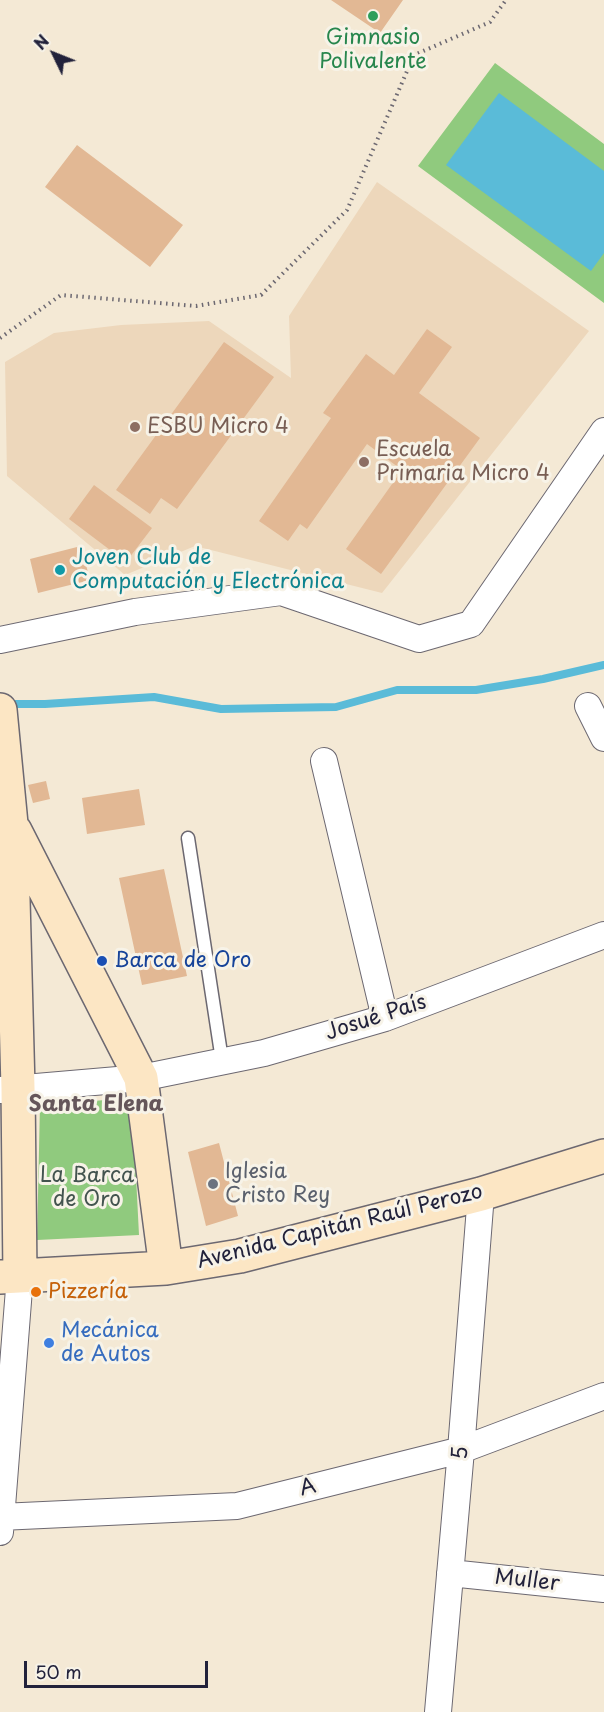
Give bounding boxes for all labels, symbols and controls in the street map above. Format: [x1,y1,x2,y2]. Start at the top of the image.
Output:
marker: Gimnasio Polivalente [366,9,380,23]
north arrow [24,24,84,84]
place label: Gimnasio Polivalente [319,25,427,75]
text: N [28,29,54,55]
place label: ESBU Micro 4 [147,414,289,440]
marker: ESBU Micro 4 [128,420,142,434]
place label: Escuela Primaria Micro 4 [376,437,550,487]
marker: Escuela Primaria Micro 4 [357,455,371,469]
place label: Joven Club de Computación y Electrónica [72,545,344,595]
marker: Joven Club de Computación y Electrónica [53,563,67,577]
place label: Barca de Oro [114,948,252,974]
marker: Barca de Oro [95,954,109,968]
street label: Josué País [322,990,430,1046]
district label: Santa Elena [29,1092,163,1118]
place label: Iglesia Cristo Rey [225,1159,330,1209]
park label: La Barca de Oro [40,1163,134,1213]
marker: Iglesia Cristo Rey [206,1177,220,1191]
street label: Avenida Capitán Raúl Perozo [195,1179,485,1275]
place label: Pizzería [48,1279,128,1305]
marker: Pizzería [29,1285,43,1299]
place label: Mecánica de Autos [61,1318,159,1368]
marker: Mecánica de Autos [42,1336,56,1350]
street label: 5 [448,1445,474,1461]
street label: A [297,1474,319,1502]
street label: Muller [493,1565,561,1597]
scale bar [27,1649,212,1687]
text: 50 m [35,1658,82,1685]

